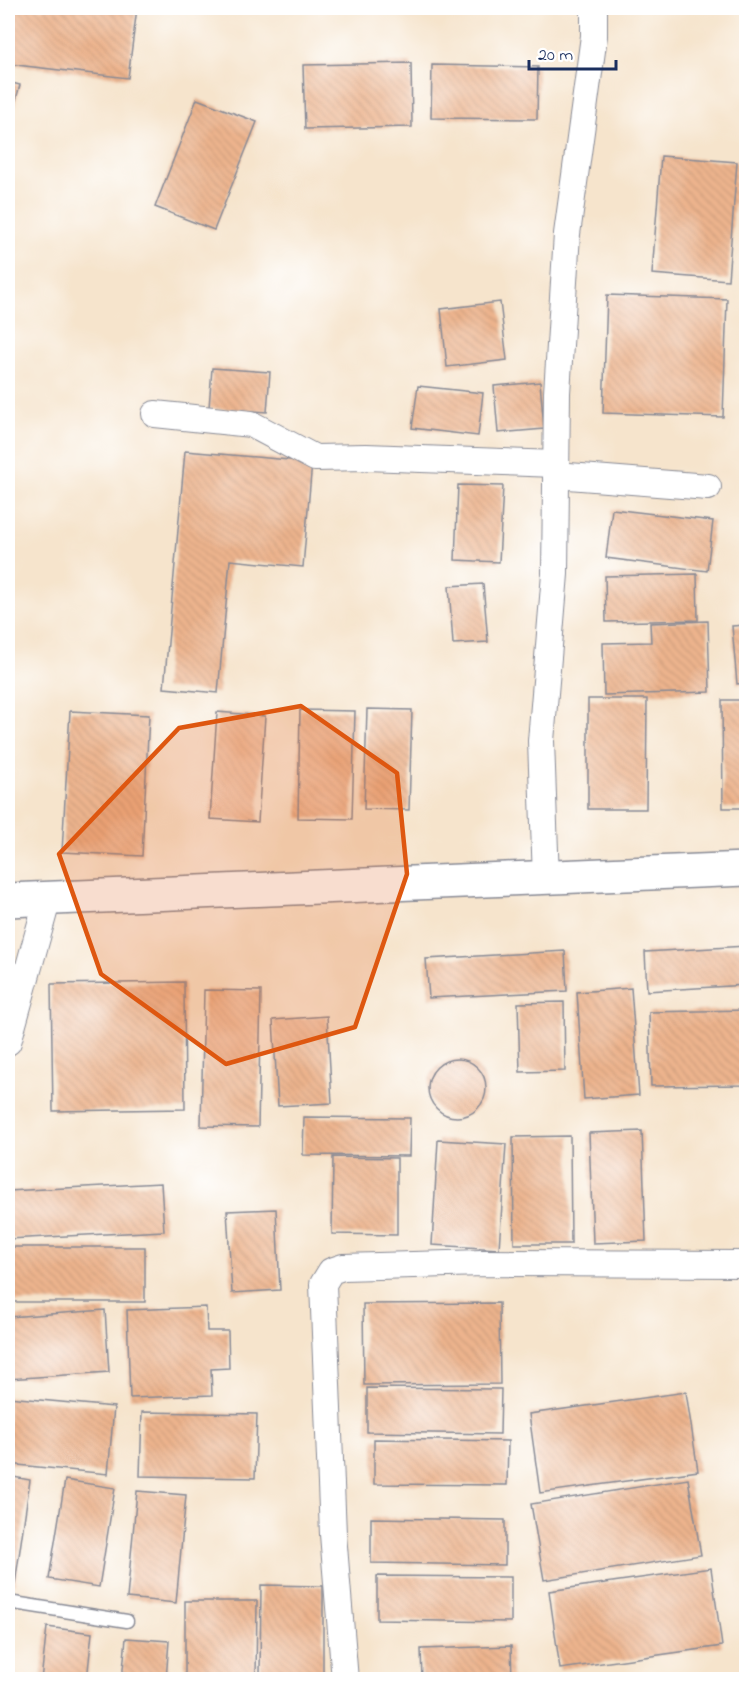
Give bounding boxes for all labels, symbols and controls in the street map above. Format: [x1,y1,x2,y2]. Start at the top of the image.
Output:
scale bar [529,33,616,71]
text: 20 m [538,43,573,69]

